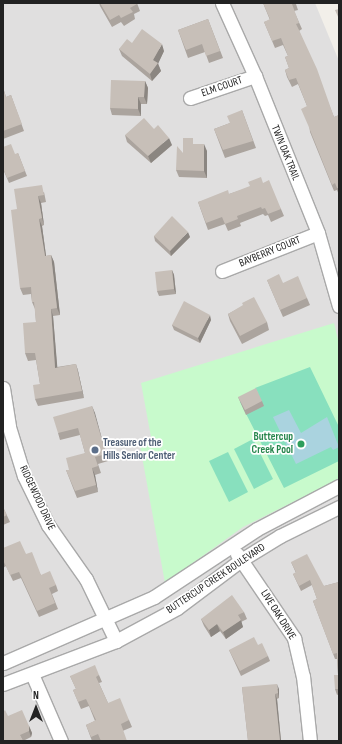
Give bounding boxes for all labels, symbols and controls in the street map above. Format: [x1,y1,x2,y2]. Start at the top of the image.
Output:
street label: ELM COURT [200,74,244,100]
street label: TWIN OAK TRAIL [268,123,302,183]
street label: BAYBERRY COURT [237,234,303,270]
place label: Buttercup Creek Pool [252,431,293,457]
place label: Treasure of the Hills Senior Center [103,437,175,463]
marker: Buttercup Creek Pool [296,439,306,449]
marker: Treasure of the Hills Senior Center [90,445,100,455]
street label: RIDGEWOOD DRIVE [16,463,58,533]
street label: BUTTERCUP CREEK BOULEVARD [164,541,268,617]
street label: LIVE OAK DRIVE [257,588,299,642]
north arrow [16,688,56,728]
text: N [33,689,39,702]

